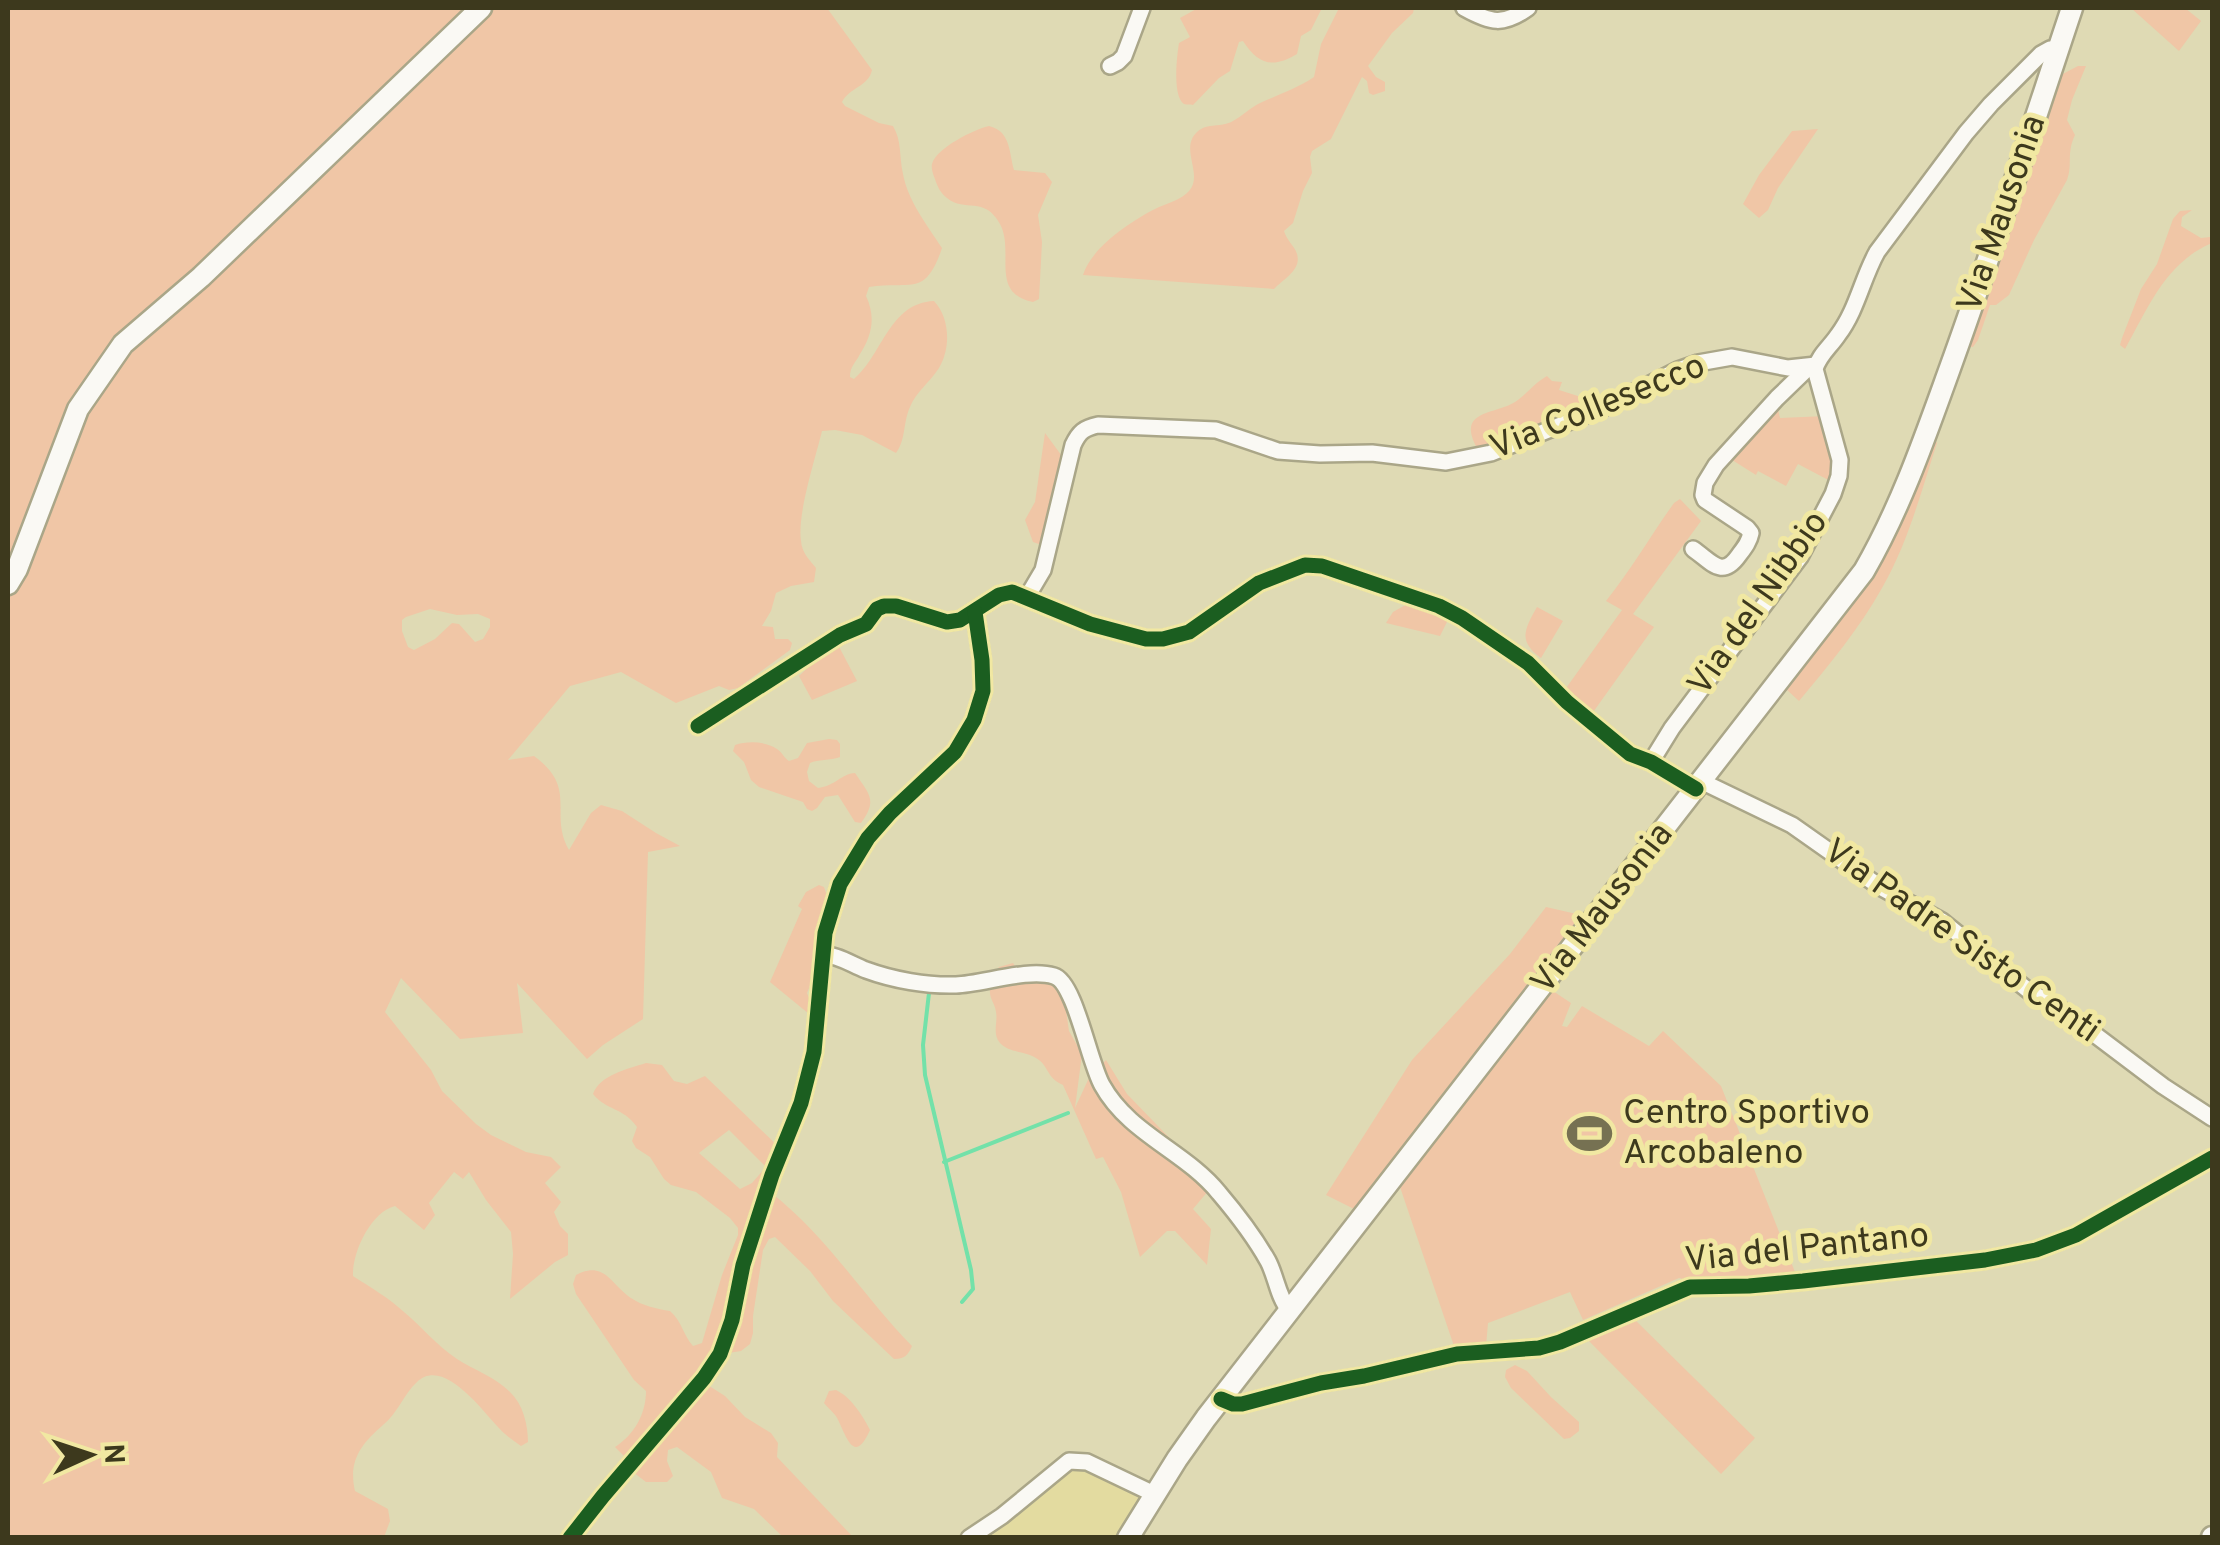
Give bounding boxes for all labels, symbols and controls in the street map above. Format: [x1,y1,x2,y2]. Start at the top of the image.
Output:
street label: Via Mausonia [1949,109,2057,319]
street label: Via Collesecco [1484,345,1712,471]
street label: Via del Nibbio [1679,503,1839,705]
street label: Via Mausonia [1522,814,1684,1004]
street label: Via Padre Sisto Centi [1814,830,2108,1054]
place label: Centro Sportivo Arcobaleno [1623,1092,1870,1176]
sports icon: Centro Sportivo Arcobaleno [1566,1110,1614,1158]
street label: Via del Pantano [1683,1214,1931,1284]
north arrow [40,1405,140,1505]
text: N [93,1443,130,1465]

